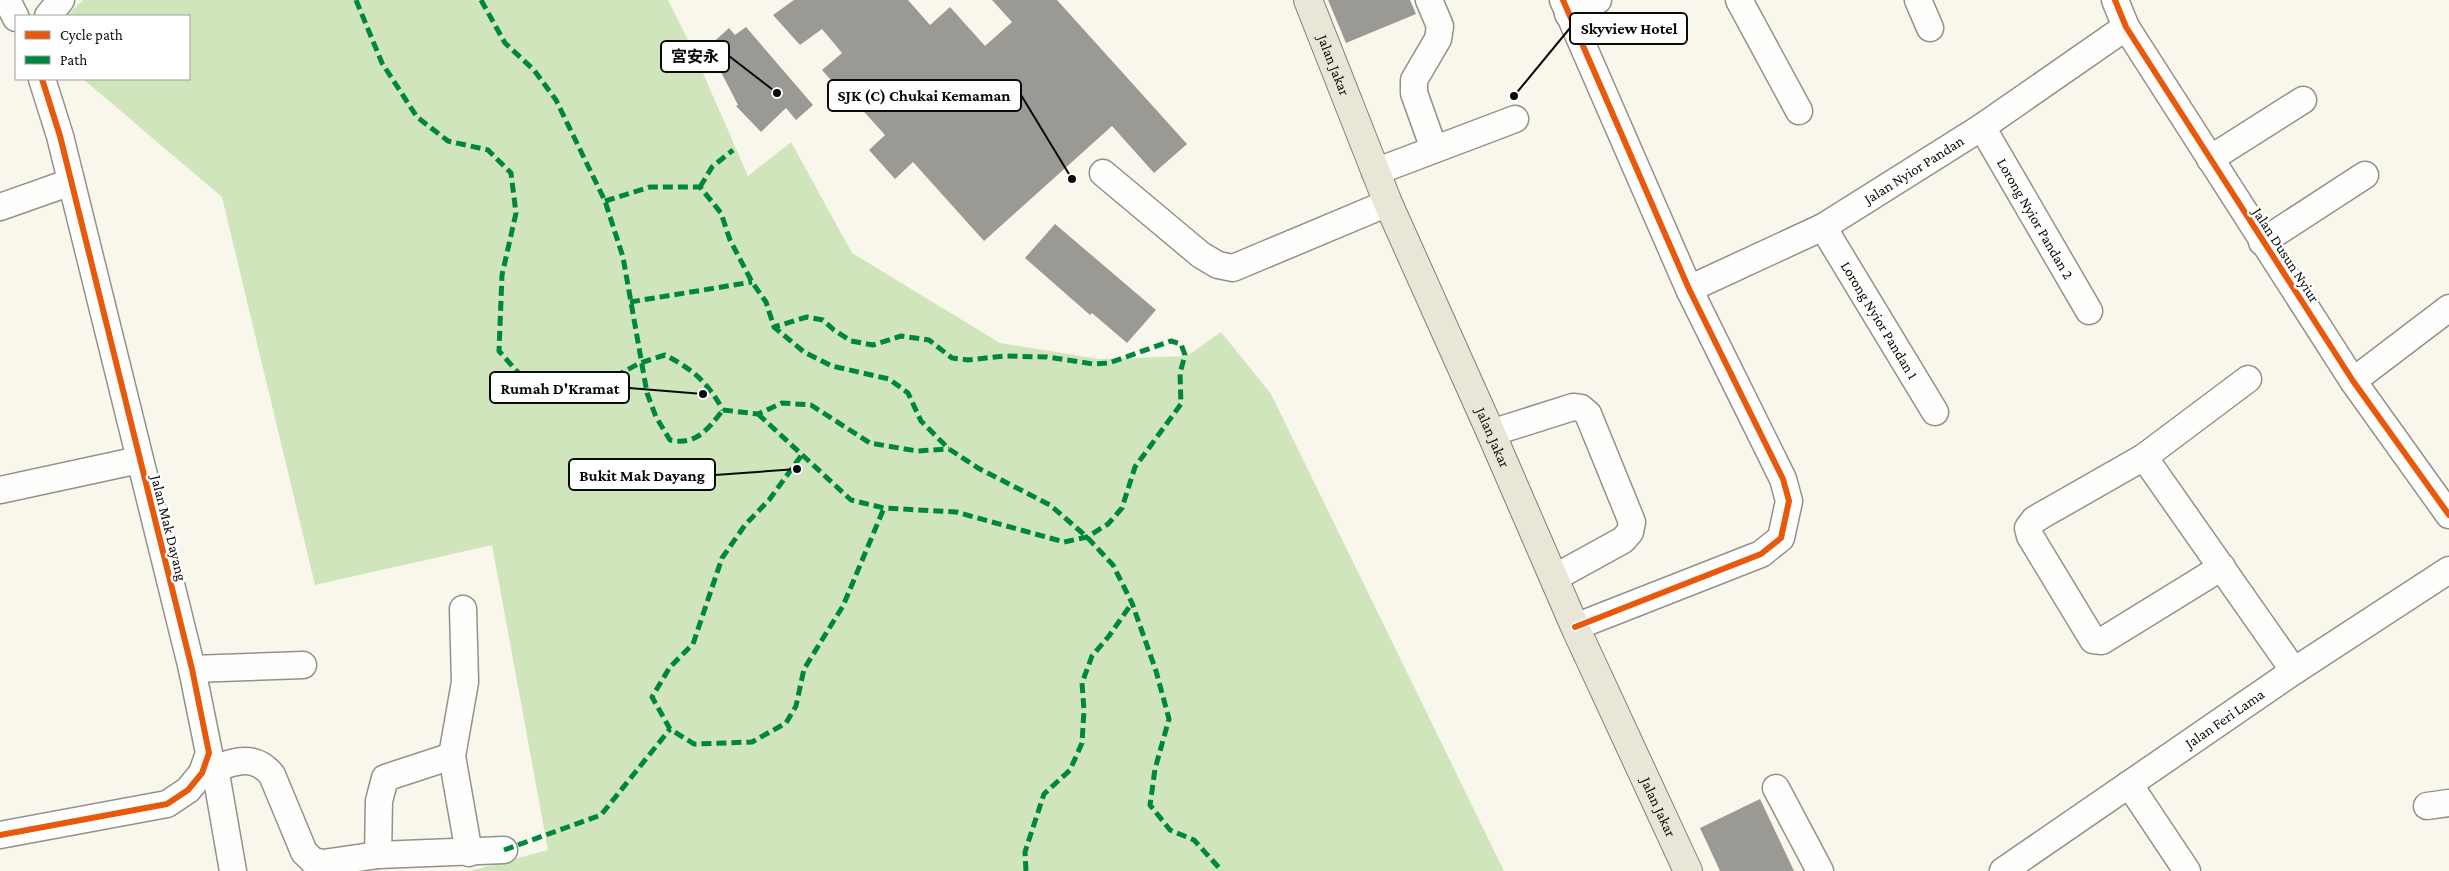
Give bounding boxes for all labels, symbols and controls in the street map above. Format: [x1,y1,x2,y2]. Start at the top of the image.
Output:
callout: Skyview Hotel [1570,13,1687,44]
legend [15,15,190,80]
text: Skyview Hotel [1581,20,1678,37]
text: Cycle path [60,27,123,44]
street label: Jalan Jakar [1313,31,1353,98]
callout: 宮安永 [661,41,729,72]
text: 宮安永 [671,48,719,65]
text: Path [60,52,87,68]
callout: SJK (C) Chukai Kemaman [828,80,1021,111]
text: SJK (C) Chukai Kemaman [838,87,1010,105]
street label: Jalan Nyior Pandan [1859,133,1967,209]
street label: Lorong Nyior Pandan 2 [1994,155,2077,282]
street label: Jalan Dusun Nyiur [2248,203,2323,306]
street label: Lorong Nyior Pandan 1 [1838,258,1921,382]
callout: Rumah D'Kramat [490,372,629,403]
text: Rumah D'Kramat [501,380,620,397]
street label: Jalan Jakar [1471,403,1513,471]
callout: Bukit Mak Dayang [569,459,715,490]
text: Bukit Mak Dayang [579,467,705,484]
street label: Jalan Mak Dayang [147,472,190,583]
street label: Jalan Feri Lama [2180,686,2267,753]
street label: Jalan Jakar [1636,773,1679,840]

